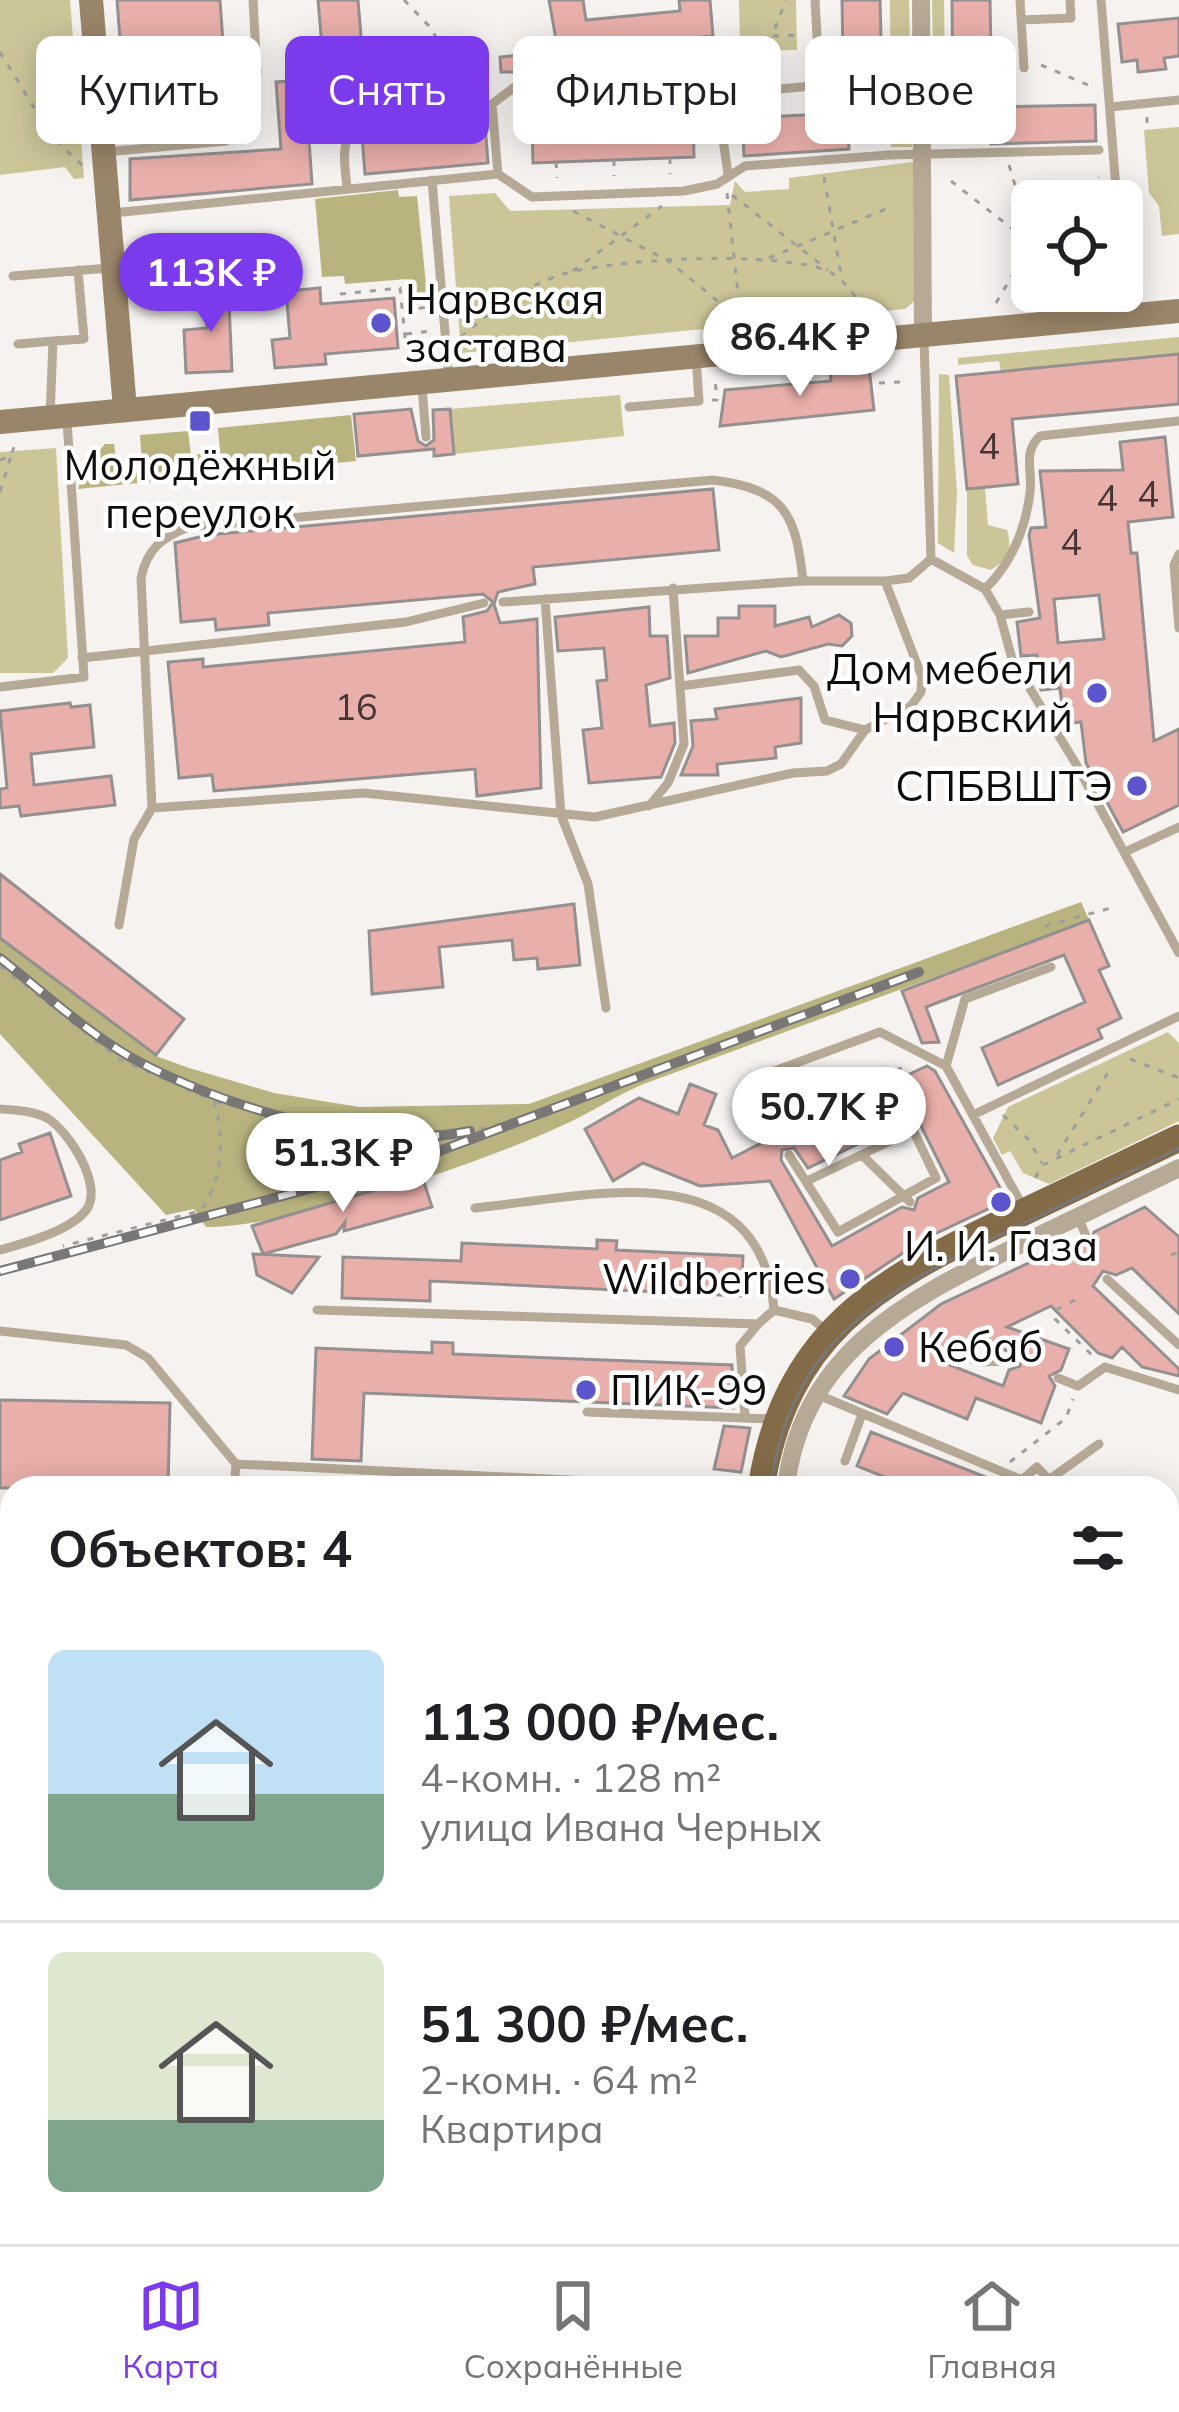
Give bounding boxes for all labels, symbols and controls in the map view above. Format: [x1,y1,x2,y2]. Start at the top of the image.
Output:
chip: Купить [36,36,261,144]
chip: Снять [285,36,489,144]
chip: Фильтры [513,36,781,144]
chip: Новое [805,36,1016,144]
map controls [1011,180,1143,312]
button: locate [1011,180,1143,312]
pin: 113K ₽ [113,233,309,335]
text: 113K ₽ [146,247,276,296]
place label: Нарвская застава [405,272,604,373]
pin: 86.4K ₽ [689,297,911,399]
marker: Нарвская застава [368,310,394,336]
text: 86.4K ₽ [730,311,870,360]
marker: Молодёжный переулок [187,408,213,434]
house number: 4 [978,423,1000,468]
place label: Молодёжный переулок [63,438,337,539]
house number: 4 [1137,471,1159,516]
house number: 4 [1096,475,1118,520]
house number: 4 [1060,519,1082,564]
place label: Дом мебели Нарвский [827,642,1073,743]
marker: Дом мебели Нарвский [1084,680,1110,706]
house number: 16 [334,684,378,729]
place label: СПБВШТЭ [895,759,1113,812]
marker: СПБВШТЭ [1124,773,1150,799]
pin: 50.7K ₽ [718,1067,940,1169]
text: 50.7K ₽ [759,1081,899,1130]
pin: 51.3K ₽ [232,1113,454,1215]
text: 51.3K ₽ [273,1127,413,1176]
marker: И. И. Газа [988,1189,1014,1215]
place label: И. И. Газа [904,1219,1098,1272]
place label: Wildberries [602,1252,826,1305]
marker: Wildberries [837,1266,863,1292]
place label: Кебаб [918,1320,1043,1373]
marker: Кебаб [881,1334,907,1360]
place label: ПИК-99 [610,1363,767,1416]
marker: ПИК-99 [573,1377,599,1403]
icon: filters [1065,1515,1131,1581]
text: Объектов: 4 [48,1516,352,1580]
text: 113 000 ₽/мес. [420,1689,779,1753]
icon: home [144,1698,288,1842]
text: 4-комн. · 128 m² [420,1753,721,1802]
text: улица Ивана Черных [420,1802,822,1851]
text: 51 300 ₽/мес. [420,1991,748,2055]
icon: home [144,2000,288,2144]
text: 2-комн. · 64 m² [420,2055,698,2104]
text: Квартира [420,2104,604,2153]
tab: Карта [122,2273,219,2386]
tab: Сохранённые [463,2273,683,2386]
tab: Главная [927,2273,1057,2386]

